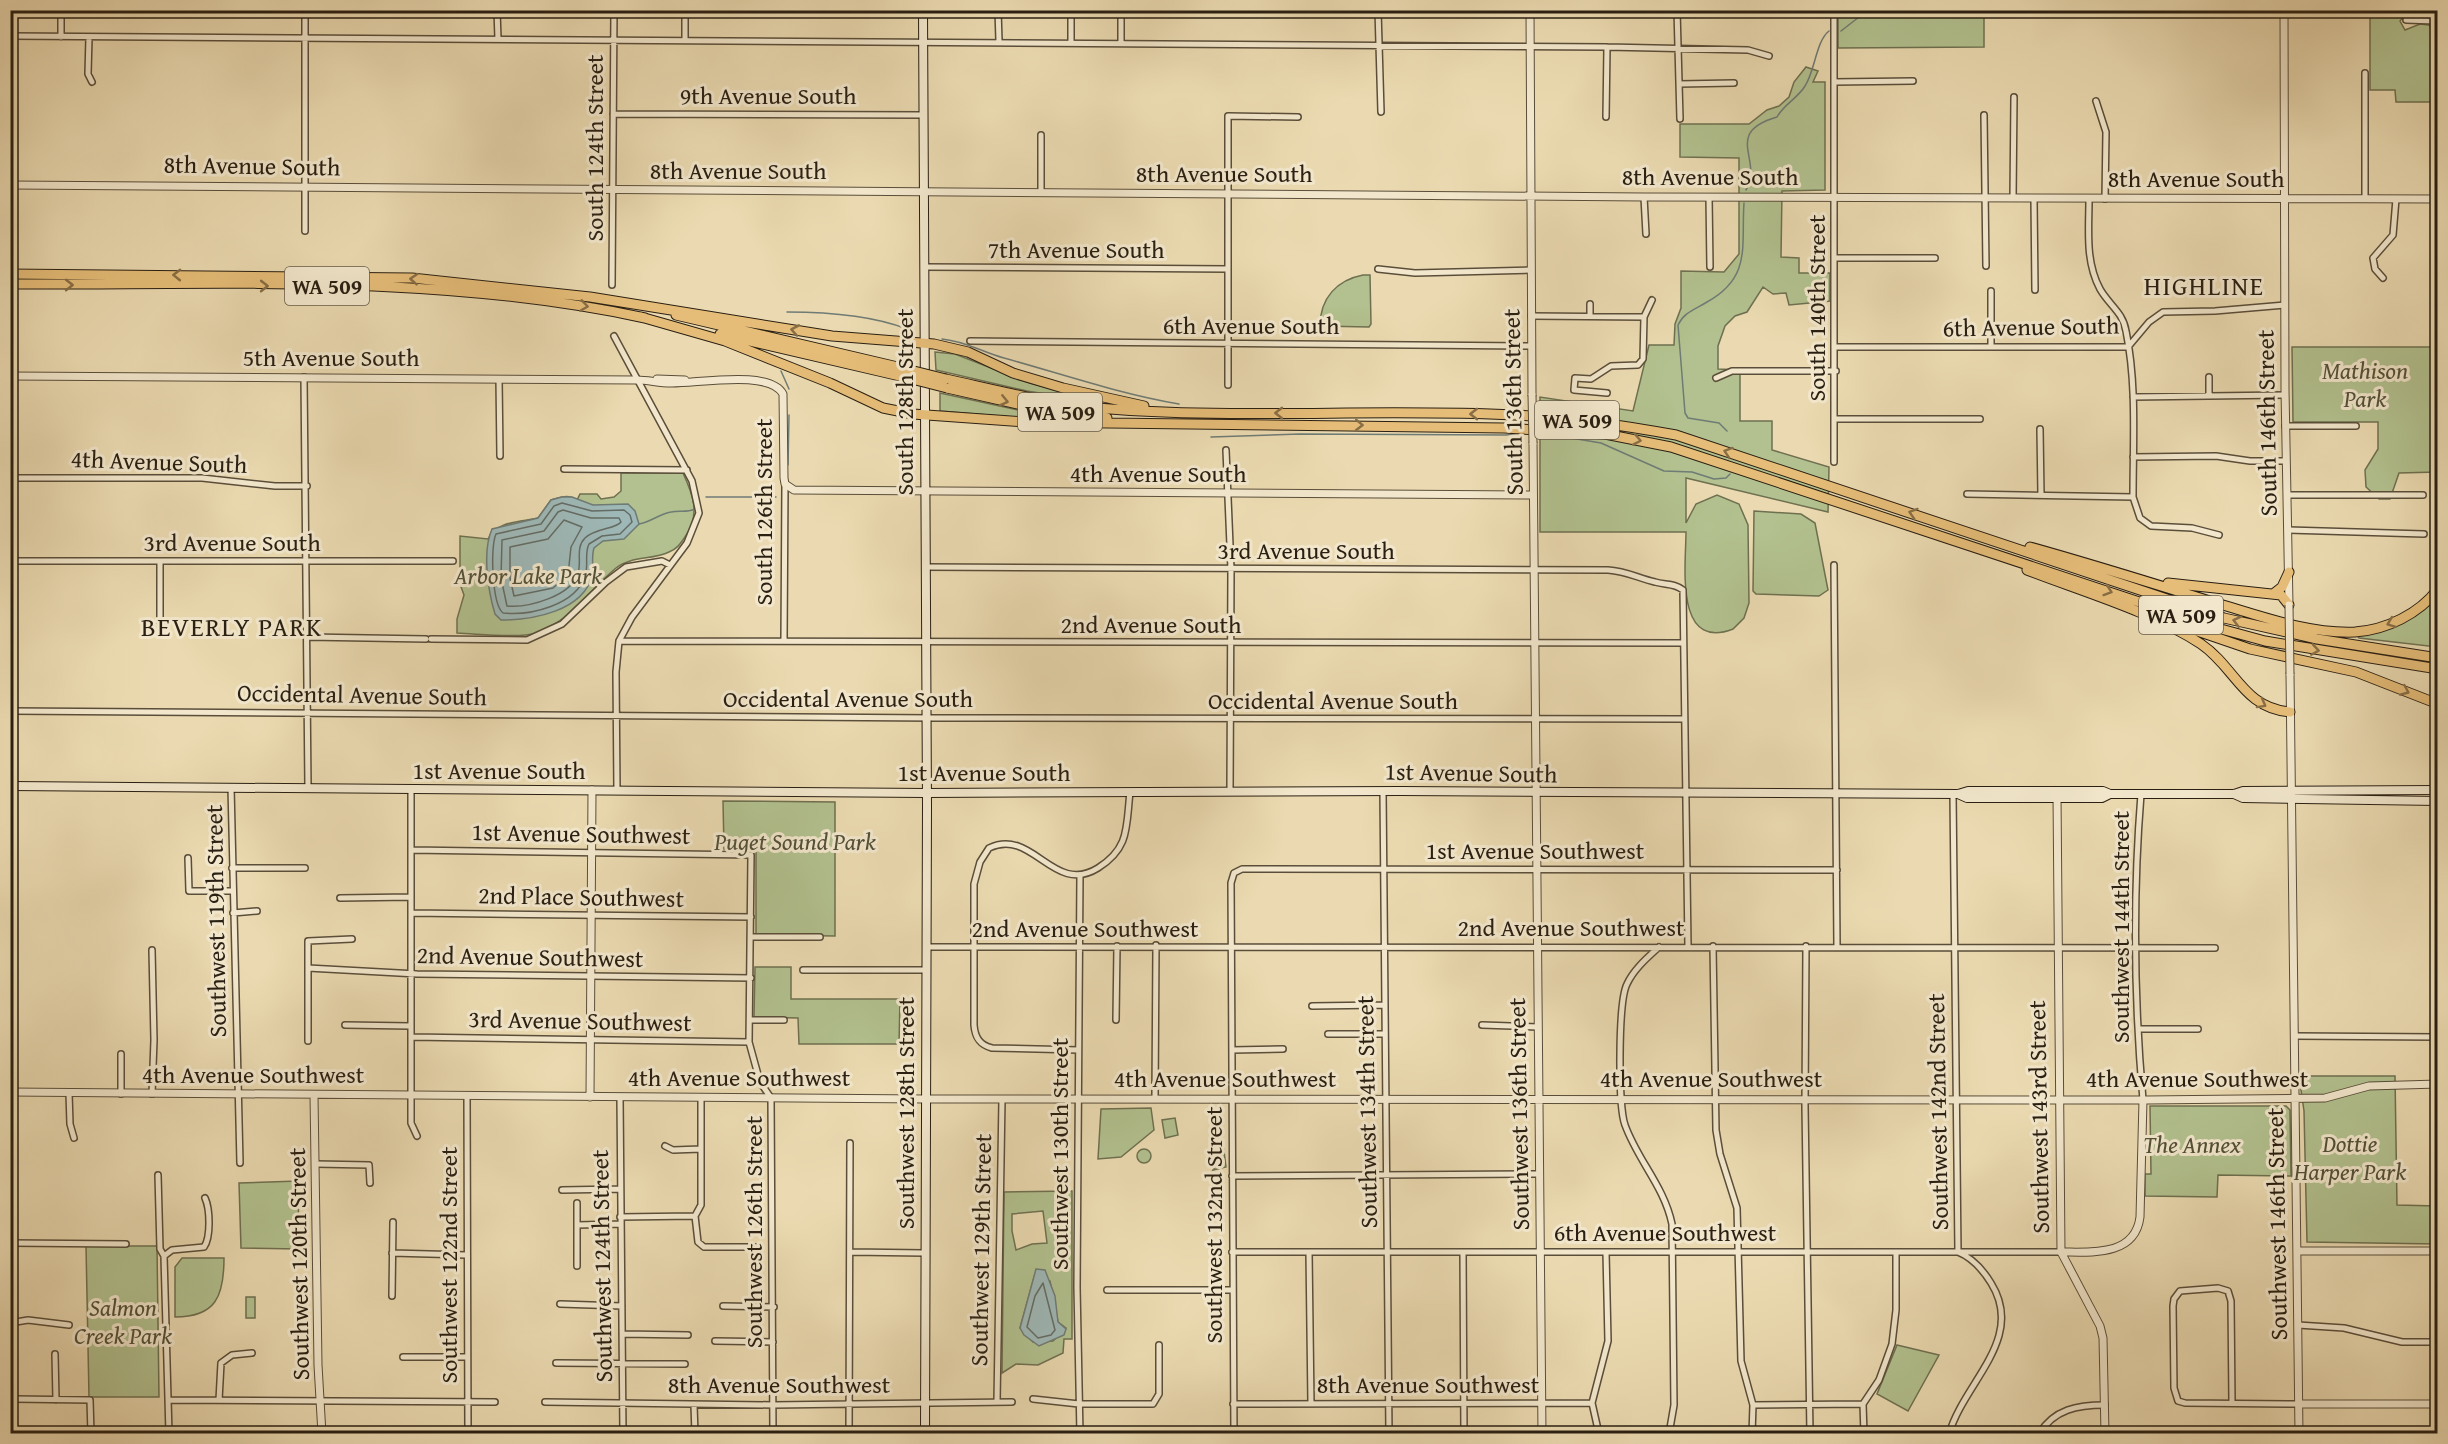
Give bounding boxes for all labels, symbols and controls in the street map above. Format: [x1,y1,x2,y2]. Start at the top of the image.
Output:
street label: South 124th Street [577,54,612,241]
street label: 9th Avenue South [680,78,857,113]
street label: 8th Avenue South [163,146,341,185]
street label: 8th Avenue South [650,153,827,188]
street label: 8th Avenue South [1136,156,1313,191]
street label: 8th Avenue South [1622,159,1799,194]
street label: 8th Avenue South [2108,161,2285,196]
street label: South 140th Street [1799,214,1834,401]
street label: 7th Avenue South [988,232,1165,267]
district label: HIGHLINE [2144,266,2264,305]
road number: WA 509 [285,267,369,305]
one-way arrow [173,269,182,281]
one-way arrow [410,273,419,286]
one-way arrow [64,278,73,291]
one-way arrow [259,279,268,292]
one-way arrow [579,299,589,311]
street label: 6th Avenue South [1942,307,2120,346]
street label: South 128th Street [887,308,922,495]
street label: 6th Avenue South [1163,308,1340,343]
street label: South 136th Street [1493,308,1532,496]
one-way arrow [790,324,799,336]
street label: South 146th Street [2247,329,2286,517]
street label: 5th Avenue South [243,340,420,375]
park label: Mathison Park [2322,353,2408,416]
road number: WA 509 [1018,393,1102,431]
one-way arrow [999,394,1009,407]
road number: WA 509 [1535,401,1619,439]
one-way arrow [1274,407,1283,419]
one-way arrow [1469,408,1478,420]
street label: South 126th Street [746,418,781,605]
one-way arrow [1354,419,1363,431]
one-way arrow [1632,433,1642,446]
street label: 4th Avenue South [70,441,248,482]
one-way arrow [1723,447,1734,459]
street label: 4th Avenue South [1070,456,1247,491]
one-way arrow [1908,508,1919,520]
street label: 3rd Avenue South [143,525,321,560]
street label: 3rd Avenue South [1217,533,1395,568]
park label: Arbor Lake Park [453,558,602,593]
one-way arrow [2102,583,2113,596]
road number: WA 509 [2139,596,2223,634]
district label: BEVERLY PARK [141,607,323,646]
street label: 2nd Avenue South [1060,607,1242,642]
one-way arrow [2232,616,2242,629]
one-way arrow [2386,616,2397,628]
one-way arrow [2310,643,2320,655]
street label: Occidental Avenue South [237,675,488,714]
street label: Occidental Avenue South [723,681,973,716]
street label: Occidental Avenue South [1208,683,1458,718]
one-way arrow [2399,684,2410,696]
one-way arrow [2256,697,2266,708]
street label: 1st Avenue South [413,753,586,788]
street label: 1st Avenue South [1384,753,1558,792]
street label: 1st Avenue South [898,755,1071,790]
street label: Southwest 119th Street [196,804,235,1038]
street label: Southwest 144th Street [2103,810,2138,1043]
street label: 1st Avenue Southwest [471,814,691,853]
park label: Puget Sound Park [713,824,876,859]
street label: 1st Avenue Southwest [1426,833,1645,868]
street label: 2nd Place Southwest [478,877,685,916]
street label: 2nd Avenue Southwest [1458,910,1685,945]
street label: 2nd Avenue Southwest [972,911,1199,946]
street label: 2nd Avenue Southwest [416,937,644,976]
street label: Southwest 142nd Street [1918,993,1957,1231]
street label: Southwest 134th Street [1347,995,1386,1229]
street label: Southwest 128th Street [888,996,923,1229]
street label: Southwest 136th Street [1499,997,1538,1231]
street label: Southwest 143rd Street [2019,1000,2058,1234]
street label: 3rd Avenue Southwest [468,1001,692,1040]
street label: Southwest 130th Street [1042,1037,1077,1270]
street label: 4th Avenue Southwest [142,1057,365,1092]
street label: 4th Avenue Southwest [628,1060,851,1095]
street label: 4th Avenue Southwest [1114,1061,1337,1096]
street label: 4th Avenue Southwest [1600,1061,1823,1096]
street label: 4th Avenue Southwest [2086,1061,2309,1096]
street label: Southwest 132nd Street [1196,1106,1231,1343]
street label: Southwest 146th Street [2257,1107,2296,1341]
street label: Southwest 126th Street [736,1115,771,1348]
park label: Dottie Harper Park [2293,1126,2406,1189]
park label: The Annex [2143,1127,2241,1162]
street label: Southwest 129th Street [961,1133,1000,1367]
street label: Southwest 122nd Street [431,1146,466,1383]
street label: Southwest 120th Street [279,1147,318,1381]
street label: Southwest 124th Street [582,1149,621,1383]
street label: 6th Avenue Southwest [1554,1215,1777,1250]
park label: Salmon Creek Park [74,1290,172,1353]
street label: 8th Avenue Southwest [668,1367,891,1402]
street label: 8th Avenue Southwest [1317,1367,1540,1402]

